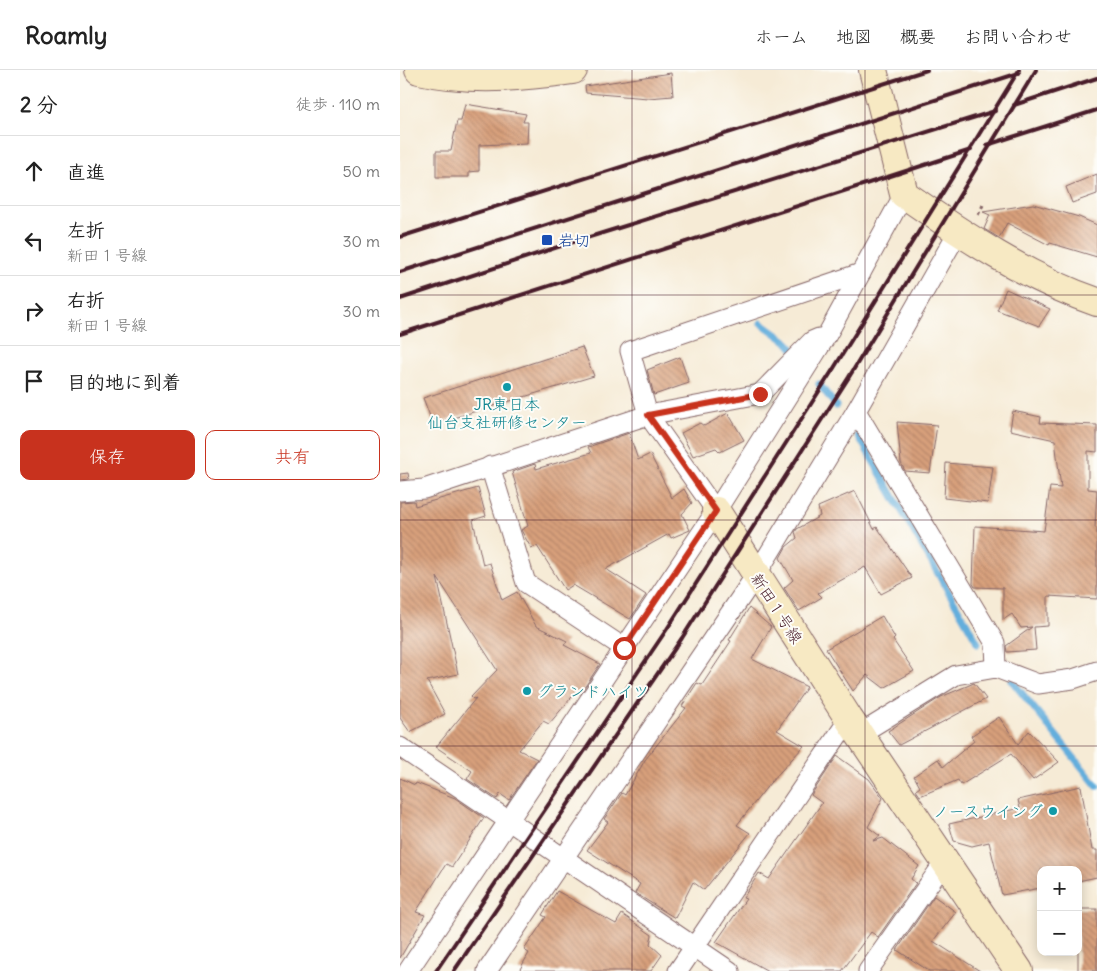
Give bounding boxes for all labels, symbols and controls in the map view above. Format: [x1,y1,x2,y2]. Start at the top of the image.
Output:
text: Roamly [25,20,107,50]
text: ホーム [755,25,808,48]
text: 地図 [836,25,872,48]
text: 概要 [900,25,936,48]
text: お問い合わせ [964,25,1072,48]
text: 2 分 [20,91,58,118]
text: 徒歩 · 110 m [296,94,380,114]
icon: ahead [20,157,48,185]
text: 直進 [67,160,105,184]
text: 50 m [342,161,380,181]
text: 左折 [67,218,105,242]
icon: left [20,227,48,255]
place label: 岩切 [558,230,590,250]
text: 30 m [343,231,380,251]
marker: 岩切 [540,233,554,247]
text: 新田１号線 [67,245,147,265]
text: 右折 [67,288,105,312]
icon: right [20,297,48,325]
text: 30 m [343,301,380,321]
text: 新田１号線 [67,315,147,335]
icon: arrive [20,367,48,395]
text: 目的地に到着 [67,370,181,394]
marker: JR東日本 仙台支社研修センター [501,381,513,393]
route end [749,383,772,406]
place label: JR東日本 仙台支社研修センター [427,394,587,432]
button: 保存 [20,430,195,480]
button: 共有 [205,430,380,480]
street label: 新田１号線 [747,569,807,647]
route start [613,637,636,660]
place label: グランドハイツ [537,681,649,701]
marker: グランドハイツ [521,685,533,697]
place label: ノースウイング [933,801,1043,821]
marker: ノースウイング [1047,805,1059,817]
map controls [1037,866,1082,956]
button: + [1037,866,1082,911]
button: − [1037,911,1082,956]

